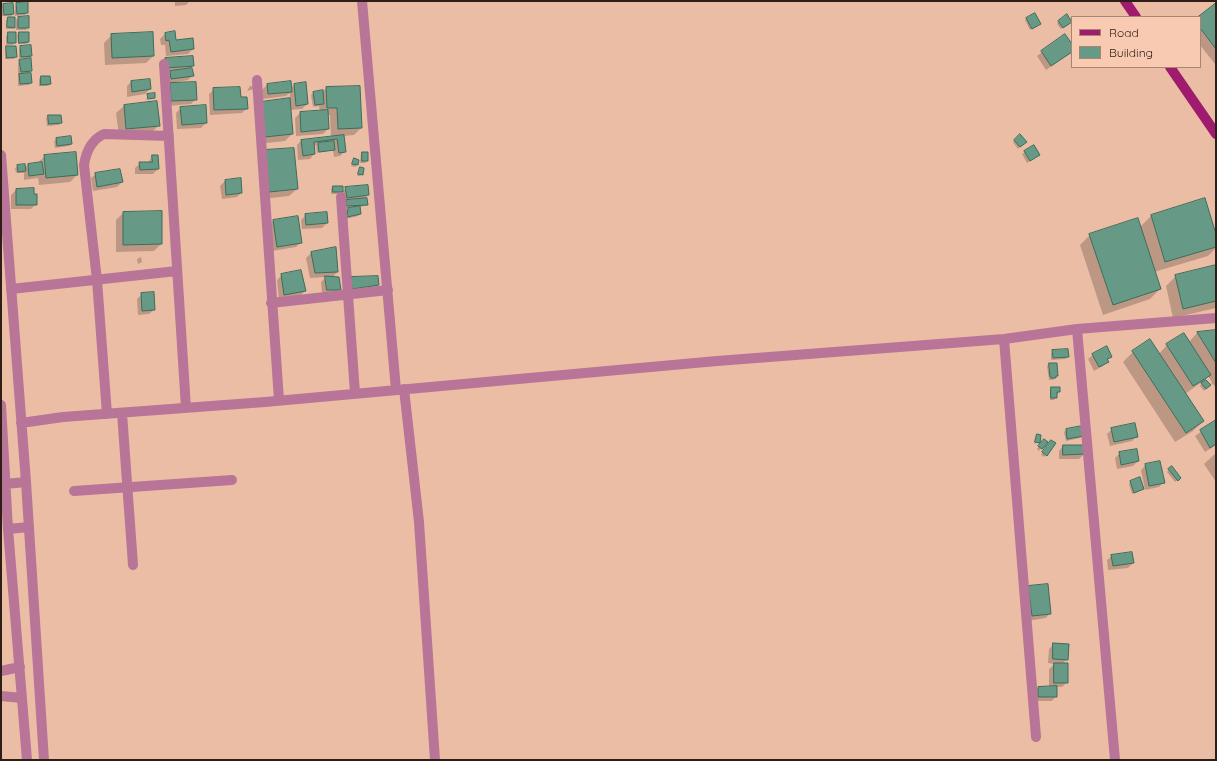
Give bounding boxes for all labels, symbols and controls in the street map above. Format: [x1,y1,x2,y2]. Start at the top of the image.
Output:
legend [1071,16,1201,68]
text: Road [1109,25,1139,40]
text: Building [1109,45,1153,60]

